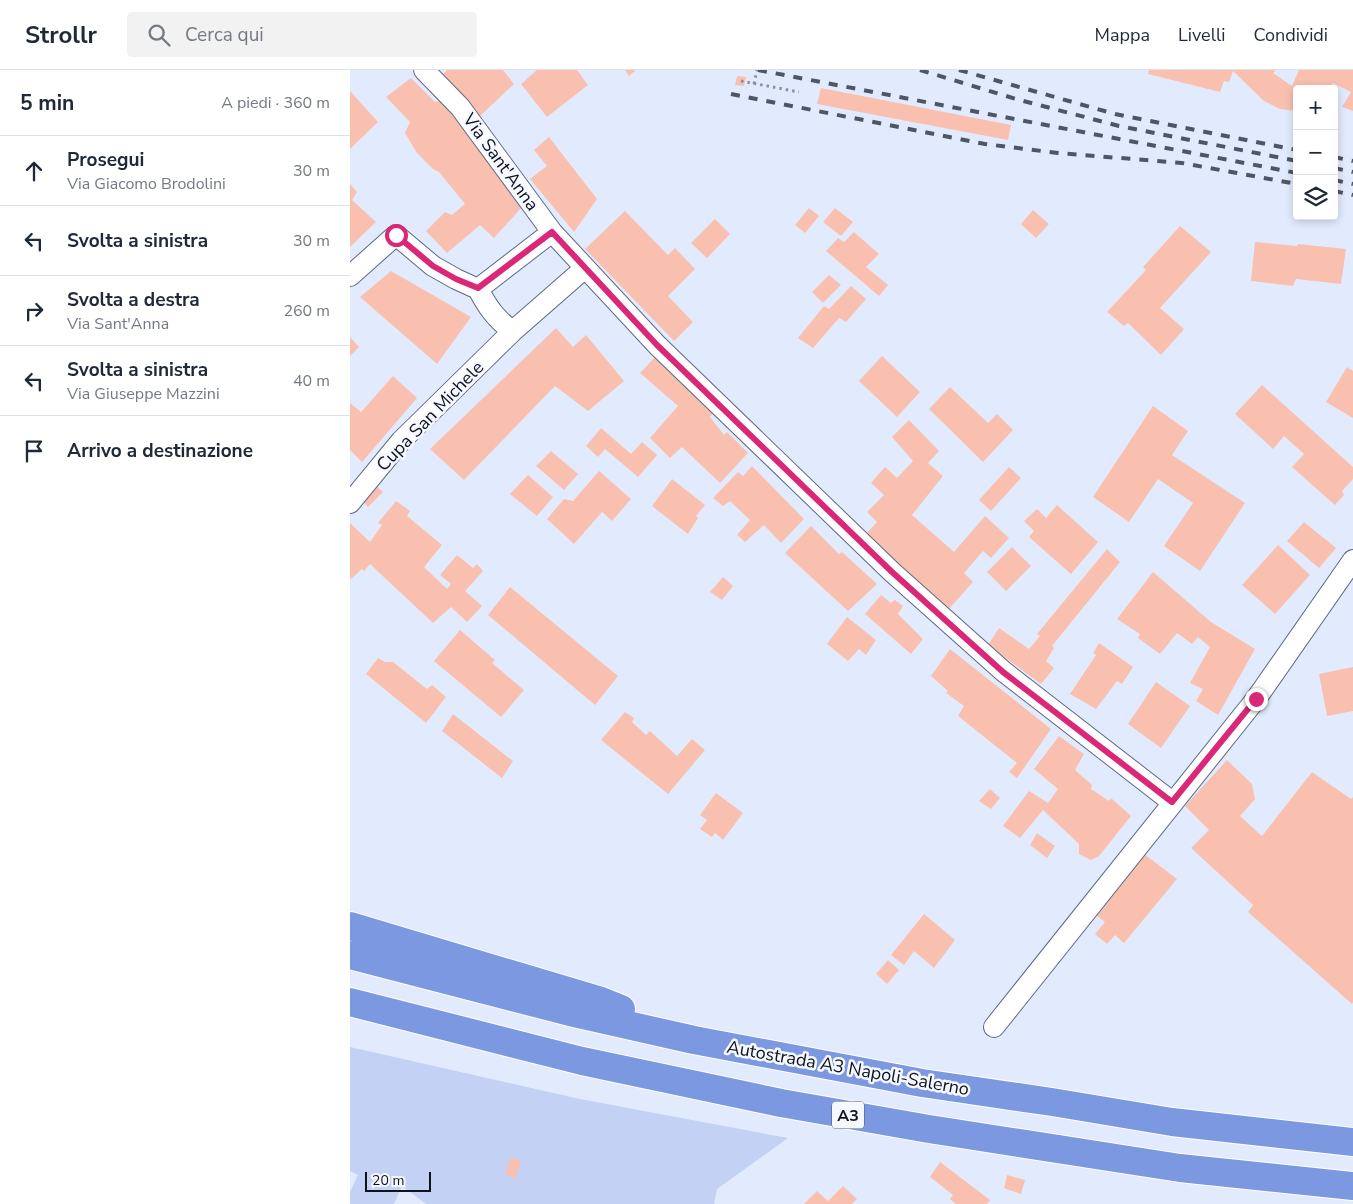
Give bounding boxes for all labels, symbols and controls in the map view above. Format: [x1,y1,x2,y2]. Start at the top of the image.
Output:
search box [127,12,477,57]
text: Strollr [25,19,97,51]
icon: search [145,21,173,49]
text: Cerca qui [185,22,264,48]
text: Mappa [1095,23,1150,47]
text: Livelli [1178,23,1225,47]
text: Condividi [1253,23,1328,47]
map controls [1293,85,1338,220]
button: + [1293,85,1338,130]
text: 5 min [20,89,74,117]
text: A piedi · 360 m [221,92,330,114]
street label: Via Sant'Anna [457,108,544,216]
button: − [1293,130,1338,175]
text: Prosegui [67,147,144,173]
icon: ahead [20,157,48,185]
text: 30 m [293,160,330,182]
text: Via Giacomo Brodolini [67,173,226,195]
button: layers [1293,175,1338,220]
route start [385,224,408,247]
icon: left [20,227,48,255]
text: Svolta a sinistra [67,228,208,254]
text: 30 m [293,230,330,252]
text: Svolta a destra [67,287,200,313]
icon: right [20,297,48,325]
text: 260 m [283,300,330,322]
text: Via Sant'Anna [67,313,169,335]
street label: Cupa San Michele [371,356,489,476]
text: Svolta a sinistra [67,357,208,383]
icon: left [20,367,48,395]
text: 40 m [293,370,330,392]
text: Via Giuseppe Mazzini [67,383,220,405]
icon: arrive [20,437,48,465]
text: Arrivo a destinazione [67,438,253,464]
route end [1245,688,1268,711]
street label: Autostrada A3 Napoli-Salerno [725,1035,971,1101]
road number: A3 [832,1102,864,1128]
scale bar [365,1169,431,1192]
text: 20 m [372,1171,404,1190]

